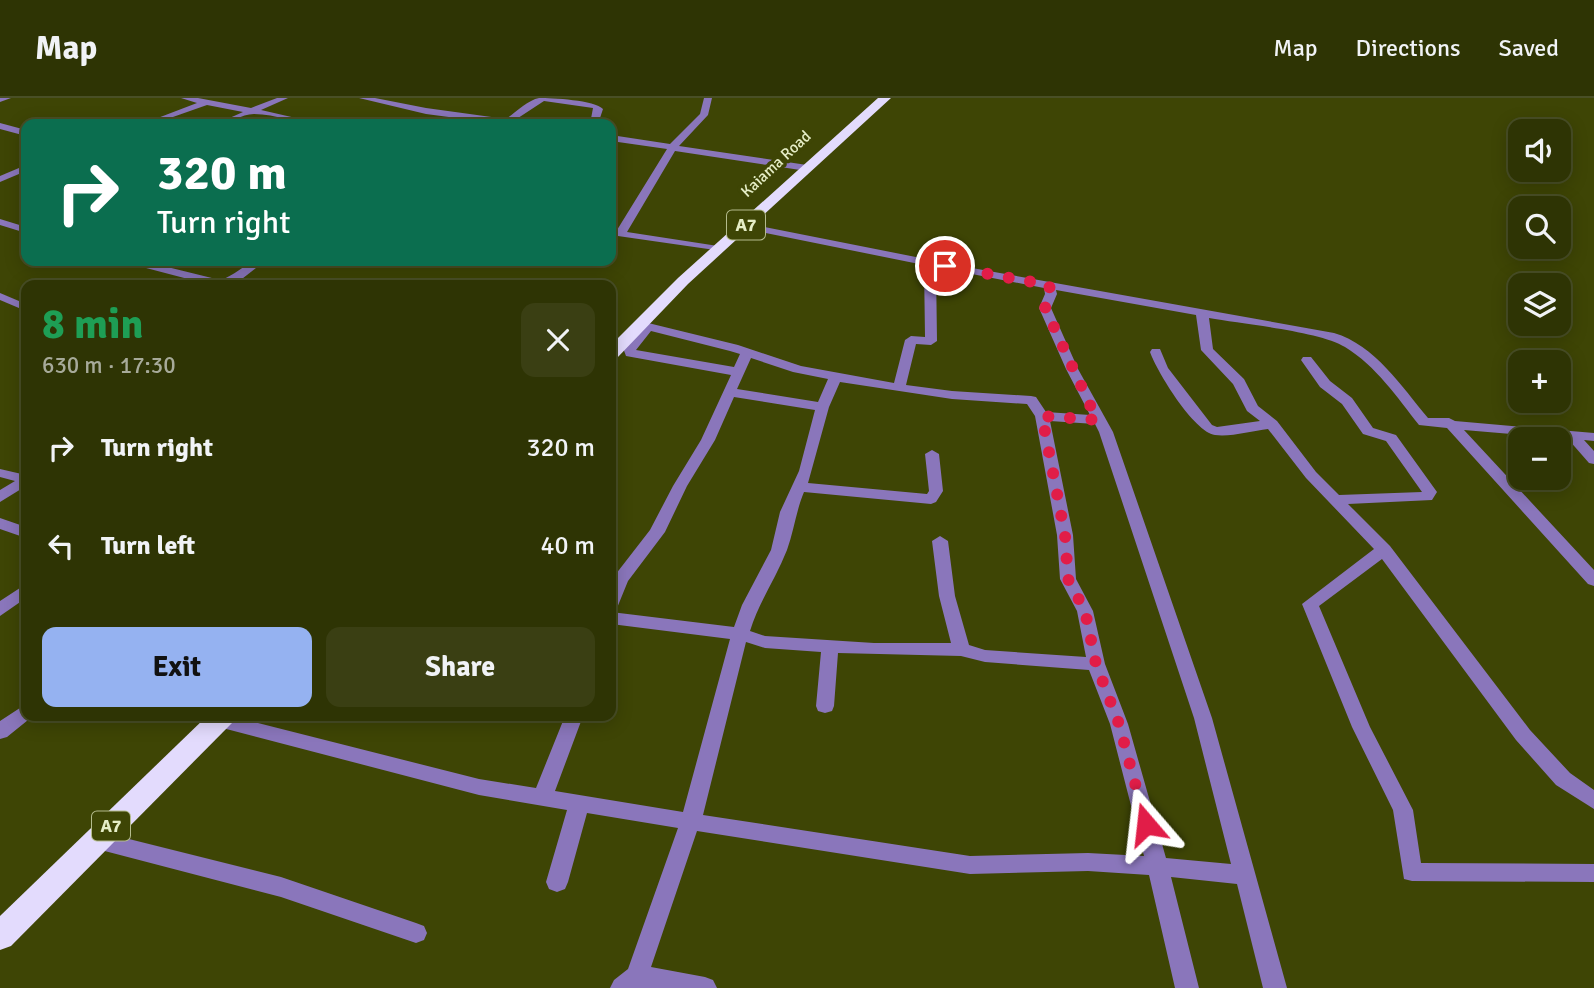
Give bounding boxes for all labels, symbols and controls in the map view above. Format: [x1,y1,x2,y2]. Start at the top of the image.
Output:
text: Map [35,28,97,69]
text: Map [1273,33,1318,63]
text: Directions [1356,33,1461,63]
text: Saved [1499,33,1559,63]
map controls [1508,119,1571,490]
button: sound [1508,119,1571,182]
street label: Kaiama Road [737,126,815,202]
text: 320 m [157,143,287,203]
icon: right [42,147,133,238]
button: search [1508,196,1571,259]
text: Turn right [157,203,290,242]
road number: A7 [727,210,765,240]
pin [915,236,975,296]
icon: arrive [926,247,964,285]
button: layers [1508,273,1571,336]
text: 8 min [42,299,143,350]
button: close [521,303,595,377]
button: + [1508,350,1571,413]
text: 630 m · 17:30 [42,351,176,380]
button: − [1508,427,1571,490]
icon: right [42,429,80,467]
text: Turn right [101,432,213,464]
text: 320 m [526,432,595,464]
icon: left [42,527,80,565]
text: Turn left [101,530,195,562]
text: 40 m [540,530,595,562]
button: Exit [42,627,312,707]
button: Share [326,627,595,707]
position arrow [1109,787,1183,861]
road number: A7 [92,812,130,840]

